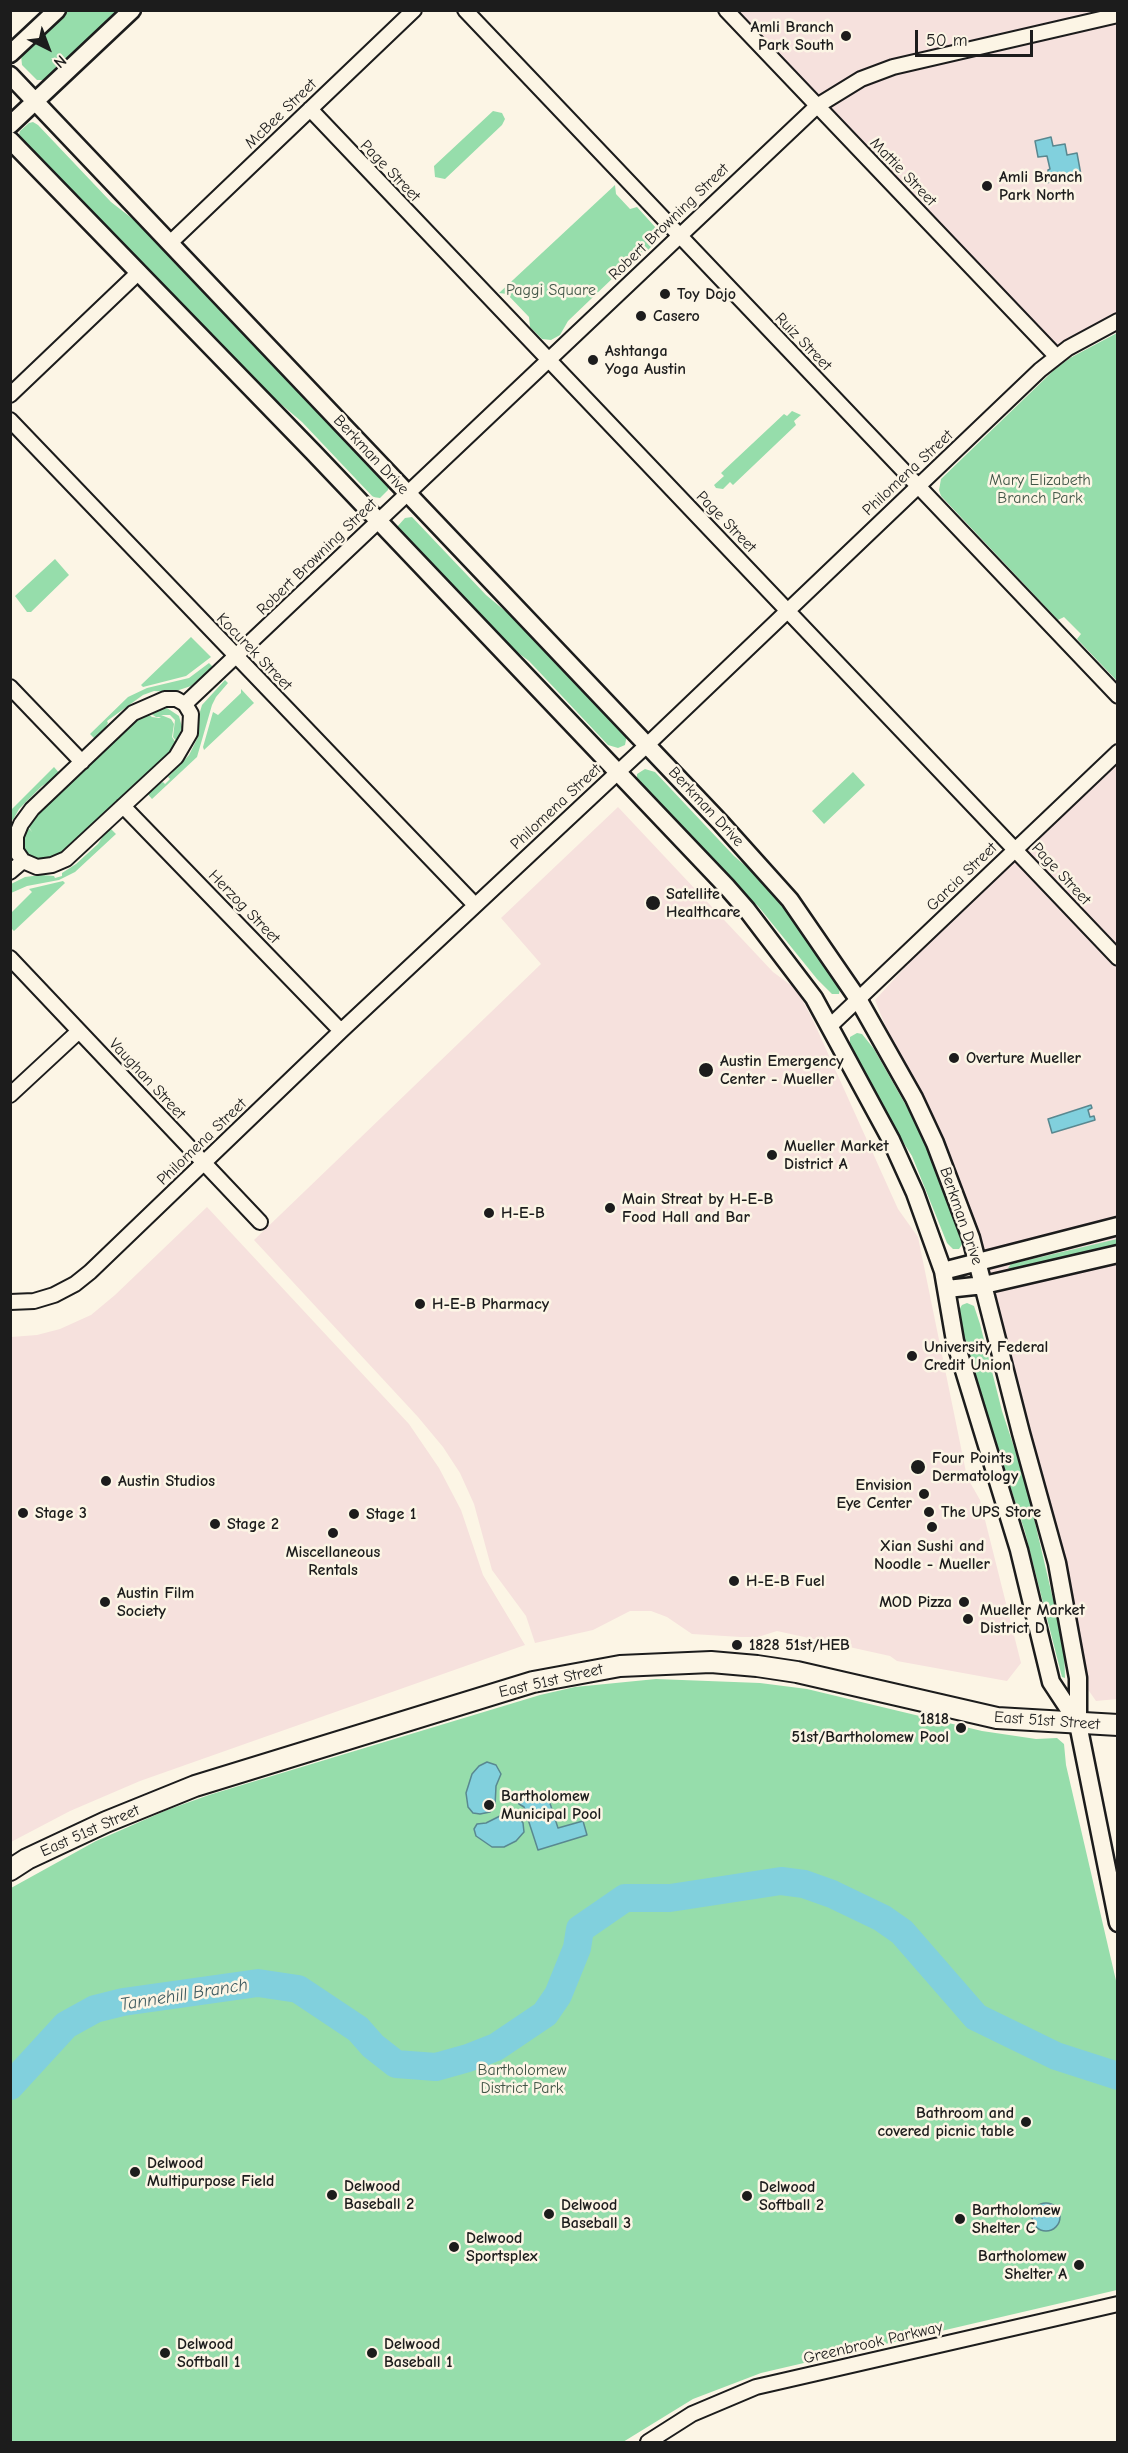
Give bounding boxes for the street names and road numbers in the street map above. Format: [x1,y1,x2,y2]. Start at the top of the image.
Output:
street label: McBee Street [241,75,321,153]
street label: Mattie Street [866,134,940,210]
street label: Page Street [356,136,424,206]
street label: Robert Browning Street [605,160,733,284]
street label: Ruiz Street [770,309,836,375]
street label: Berkman Drive [329,411,413,499]
street label: Philomena Street [859,426,957,520]
street label: Page Street [692,487,760,557]
street label: Robert Browning Street [253,495,381,619]
street label: Kocurek Street [212,609,296,695]
street label: Philomena Street [507,760,605,854]
street label: Berkman Drive [664,763,748,851]
street label: Garcia Street [923,839,1001,915]
street label: Page Street [1027,839,1095,909]
street label: Herzog Street [204,866,284,948]
street label: Vaughan Street [105,1035,189,1123]
street label: Philomena Street [153,1094,251,1190]
street label: Berkman Drive [935,1165,987,1267]
street label: East 51st Street [497,1660,605,1702]
street label: East 51st Street [993,1708,1101,1734]
street label: East 51st Street [38,1801,142,1861]
street label: Greenbrook Parkway [801,2318,945,2368]

